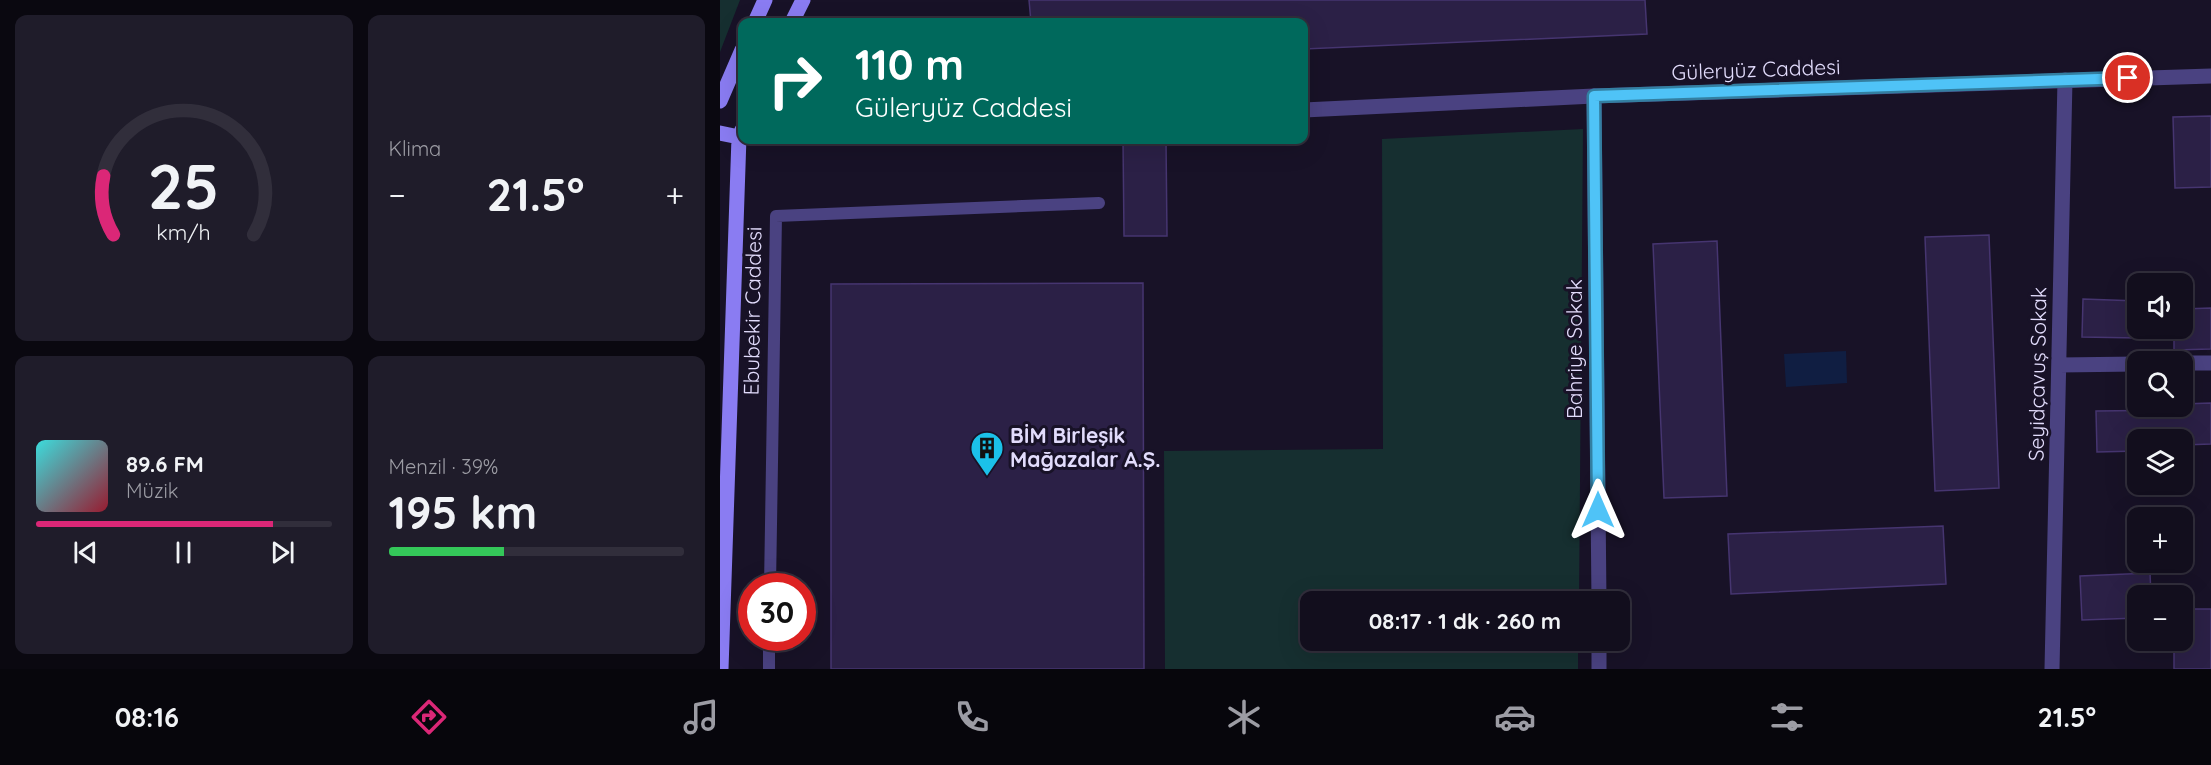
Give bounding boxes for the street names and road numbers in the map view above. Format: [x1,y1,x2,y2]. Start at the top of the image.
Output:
street label: Güleryüz Caddesi [1671,53,1841,85]
street label: Ebubekir Caddesi [738,226,766,396]
street label: Bahriye Sokak [1561,279,1587,419]
street label: Seyidçavuş Sokak [2022,287,2052,461]

